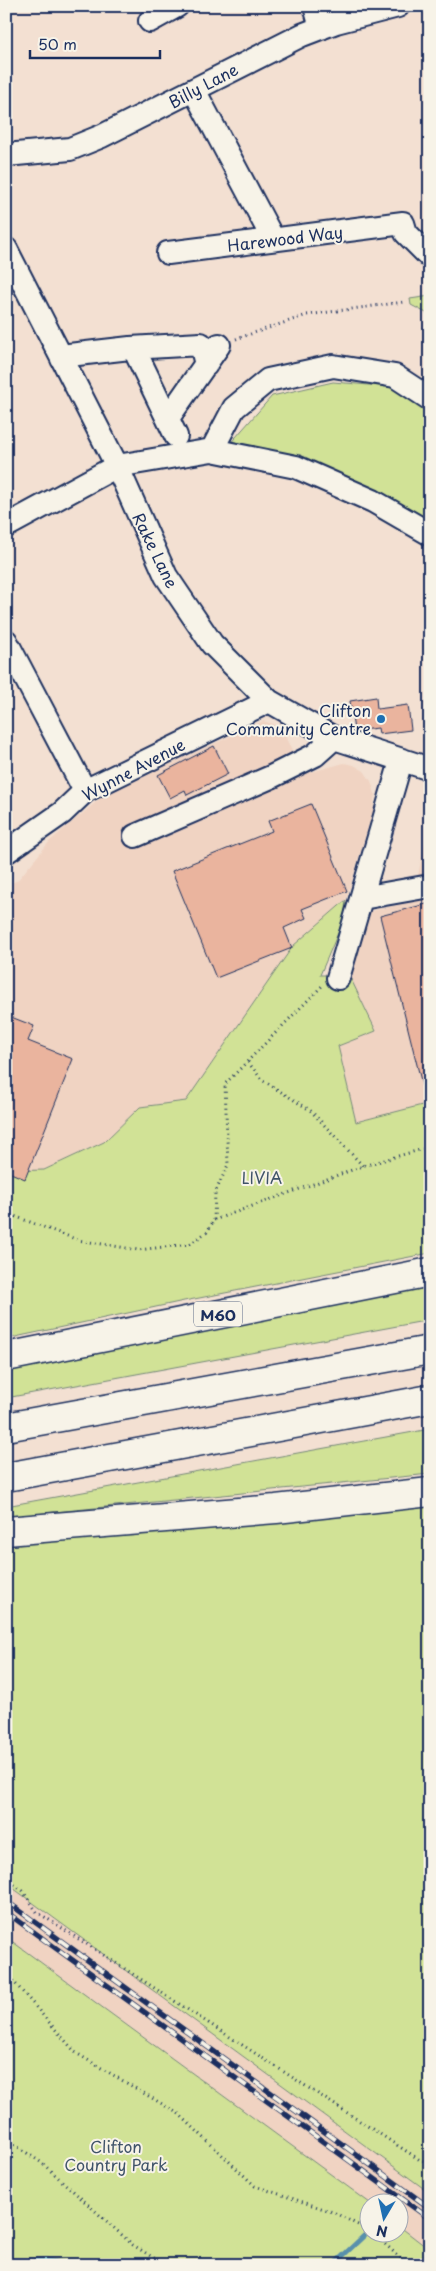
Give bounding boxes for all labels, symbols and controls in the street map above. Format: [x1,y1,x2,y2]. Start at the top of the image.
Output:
scale bar [30,28,160,60]
text: 50 m [38,32,77,55]
street label: Billy Lane [164,57,242,113]
street label: Harewood Way [226,219,344,257]
street label: Rake Lane [127,508,185,592]
place label: Clifton Community Centre [226,698,371,740]
marker: Clifton Community Centre [375,713,387,725]
street label: Wynne Avenue [77,732,189,806]
park label: LIVIA [242,1165,282,1189]
road number: M60 [194,1302,242,1326]
park label: Clifton Country Park [64,2134,168,2176]
north arrow [358,2194,408,2244]
text: N [375,2220,389,2243]

